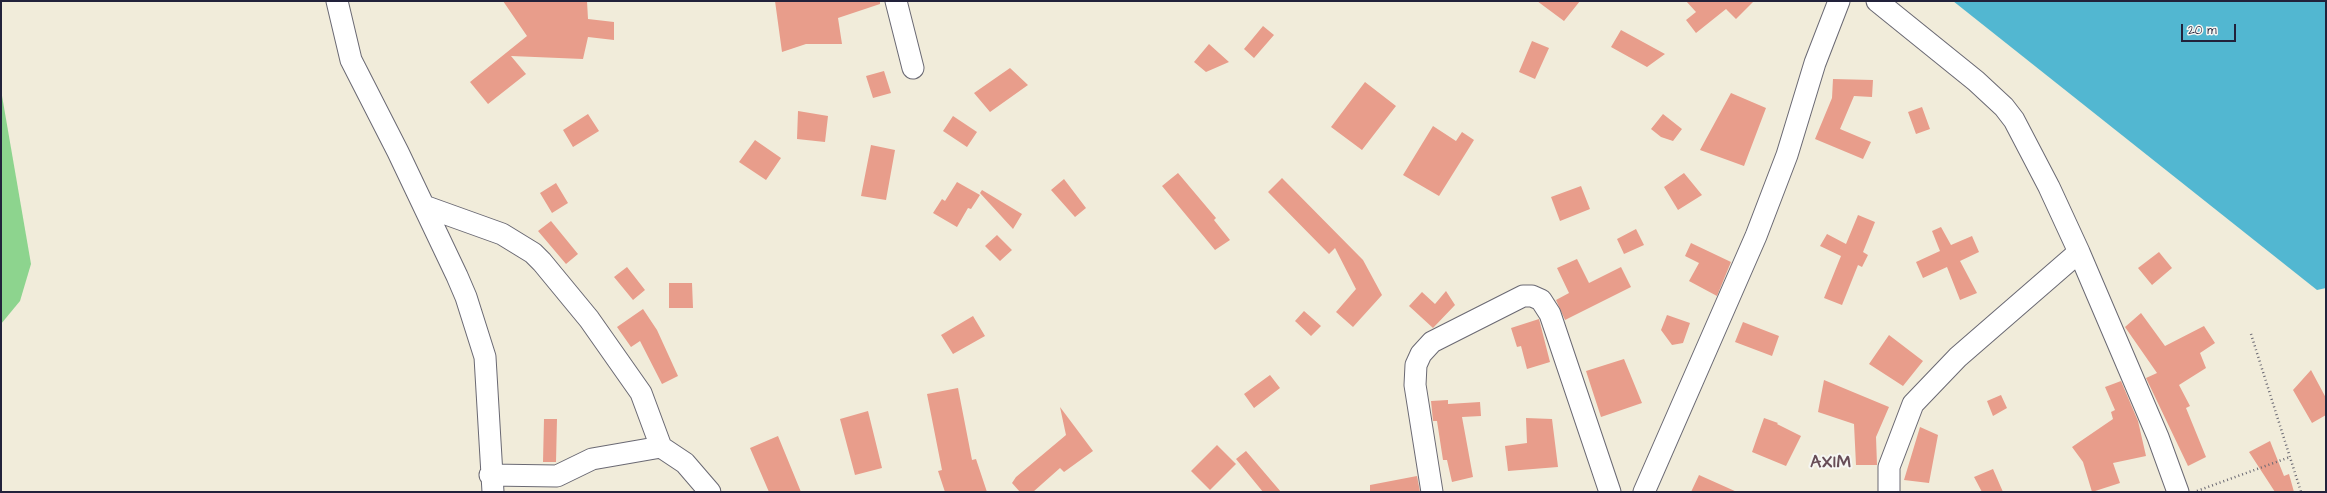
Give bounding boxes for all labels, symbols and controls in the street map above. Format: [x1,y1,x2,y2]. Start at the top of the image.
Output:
scale bar [2183,16,2238,42]
text: 20 m [2188,22,2217,39]
district label: AXIM [1810,453,1852,473]

